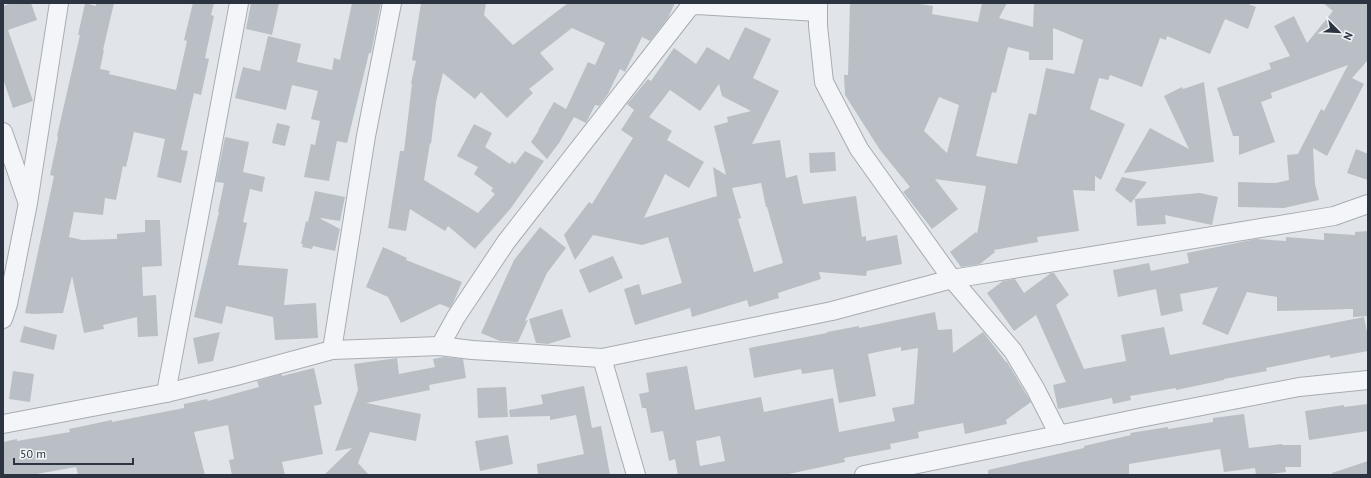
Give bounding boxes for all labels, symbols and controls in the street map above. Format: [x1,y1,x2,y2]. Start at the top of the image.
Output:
north arrow [1319,12,1359,52]
text: N [1340,30,1356,42]
scale bar [14,440,133,466]
text: 50 m [20,446,46,461]

